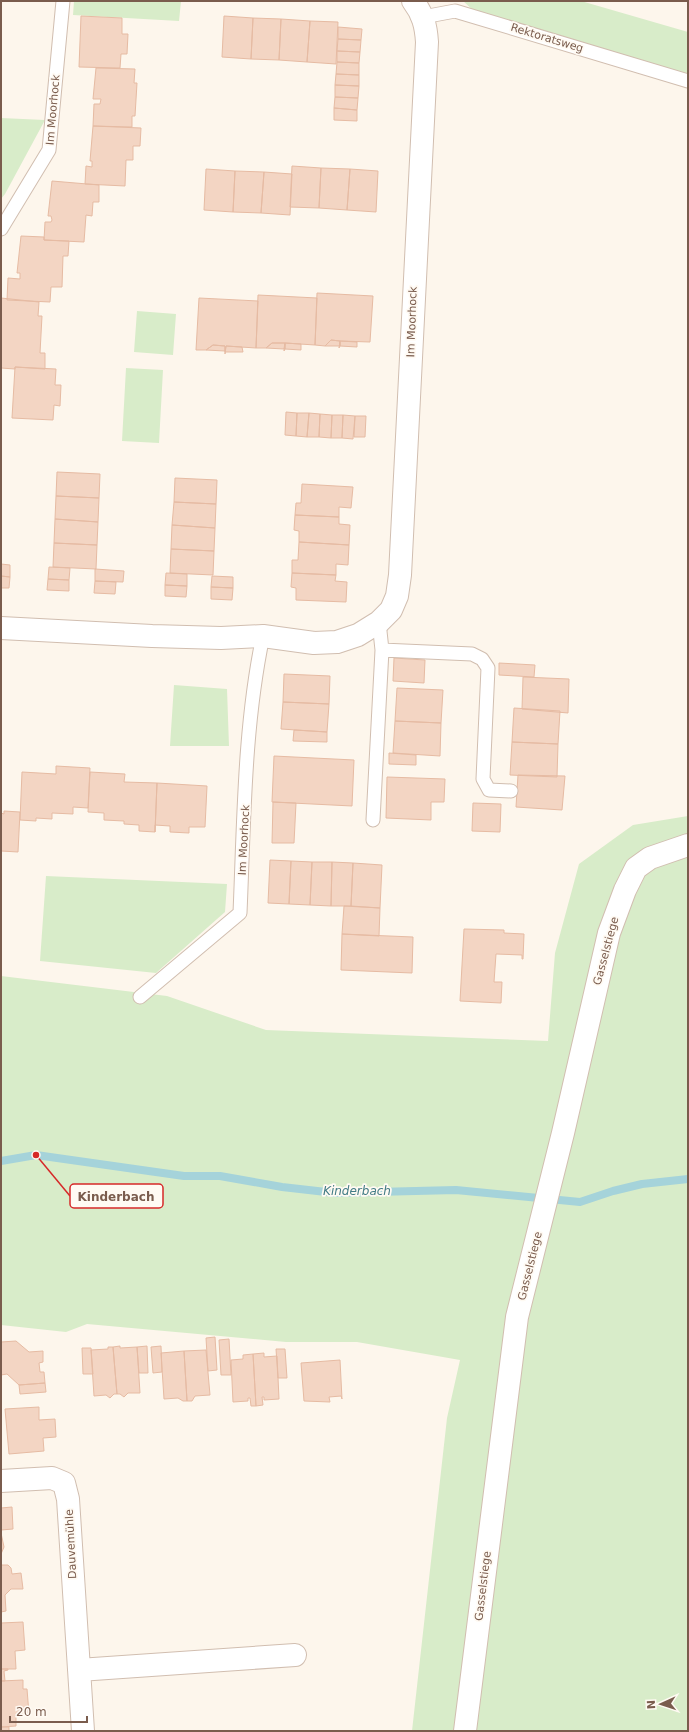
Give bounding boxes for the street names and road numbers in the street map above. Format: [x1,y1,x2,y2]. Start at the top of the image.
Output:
street label: Rektoratsweg [509,21,585,55]
street label: Im Moorhock [43,74,63,146]
street label: Im Moorhock [404,286,420,358]
street label: Im Moorhock [236,804,252,876]
street label: Gasselstiege [591,915,621,987]
street label: Gasselstiege [515,1230,545,1302]
street label: Dauvemühle [63,1509,79,1579]
street label: Gasselstiege [472,1550,494,1622]

